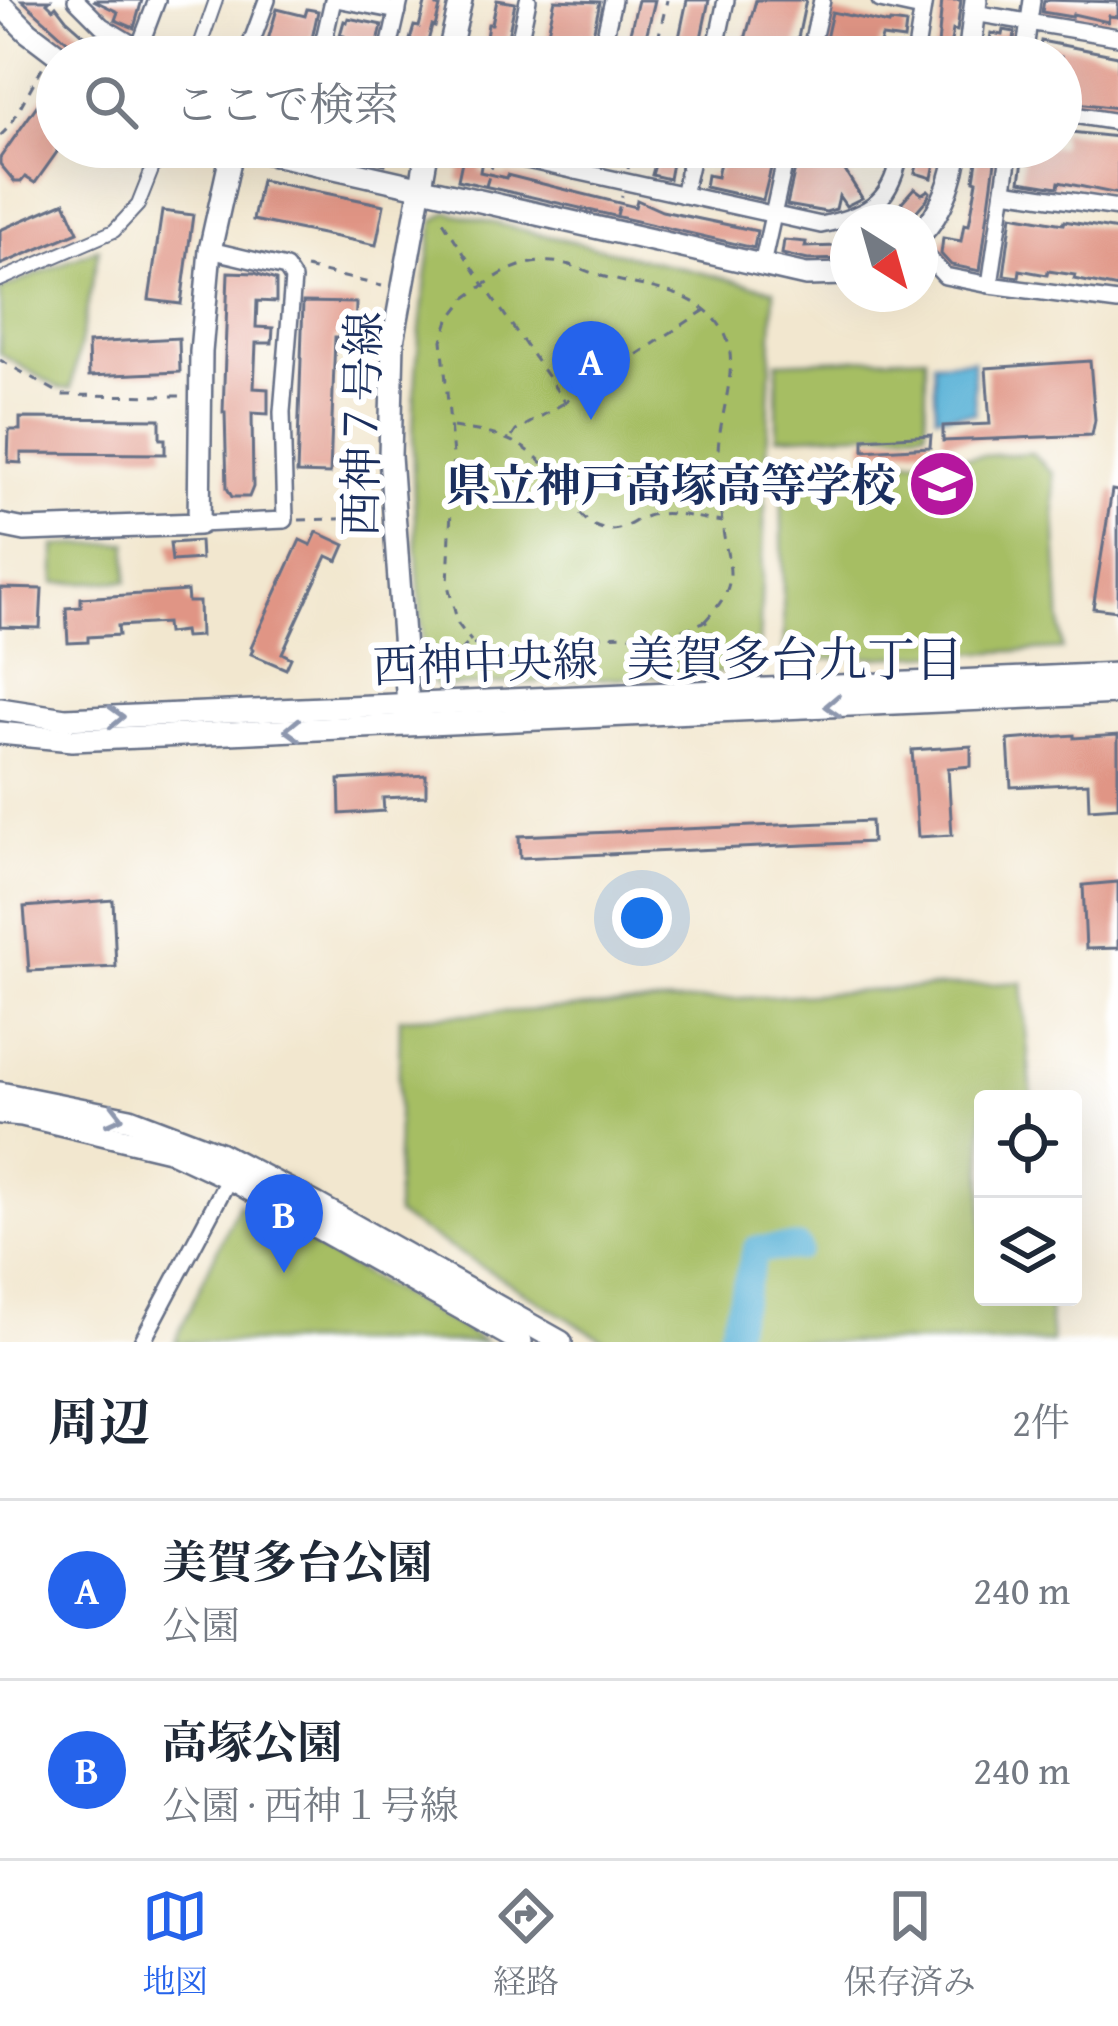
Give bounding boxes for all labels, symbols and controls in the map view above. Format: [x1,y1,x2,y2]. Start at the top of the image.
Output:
search box [36,36,1082,168]
icon: search [78,69,144,135]
text: ここで検索 [174,71,399,136]
north arrow [830,204,938,312]
street label: 西神７号線 [327,311,395,537]
pin: A [552,321,630,420]
school or university icon: 県立神戸高塚高等学校 [907,449,977,519]
place label: 県立神戸高塚高等学校 [446,452,896,517]
district label: 美賀多台九丁目 [627,623,963,694]
street label: 西神中央線 [371,626,599,698]
one-way arrow [823,693,842,719]
one-way arrow [107,705,126,731]
one-way arrow [283,717,302,743]
your location [612,888,672,948]
map controls [974,1090,1082,1306]
button: locate [974,1090,1082,1198]
one-way arrow [104,1102,124,1127]
pin: B [245,1174,323,1273]
button: layers [974,1198,1082,1306]
text: 周辺 [48,1384,150,1459]
text: 2件 [1012,1393,1070,1450]
text: 美賀多台公園 [162,1529,432,1594]
text: A [75,1561,99,1618]
text: 240 m [973,1561,1070,1618]
text: 公園 [162,1596,240,1653]
text: 高塚公園 [162,1709,342,1774]
text: B [75,1741,99,1798]
text: 240 m [973,1741,1070,1798]
text: 公園 · 西神１号線 [162,1776,459,1833]
tab: 地図 [142,1883,208,2005]
tab: 経路 [493,1883,559,2005]
tab: 保存済み [844,1883,976,2005]

